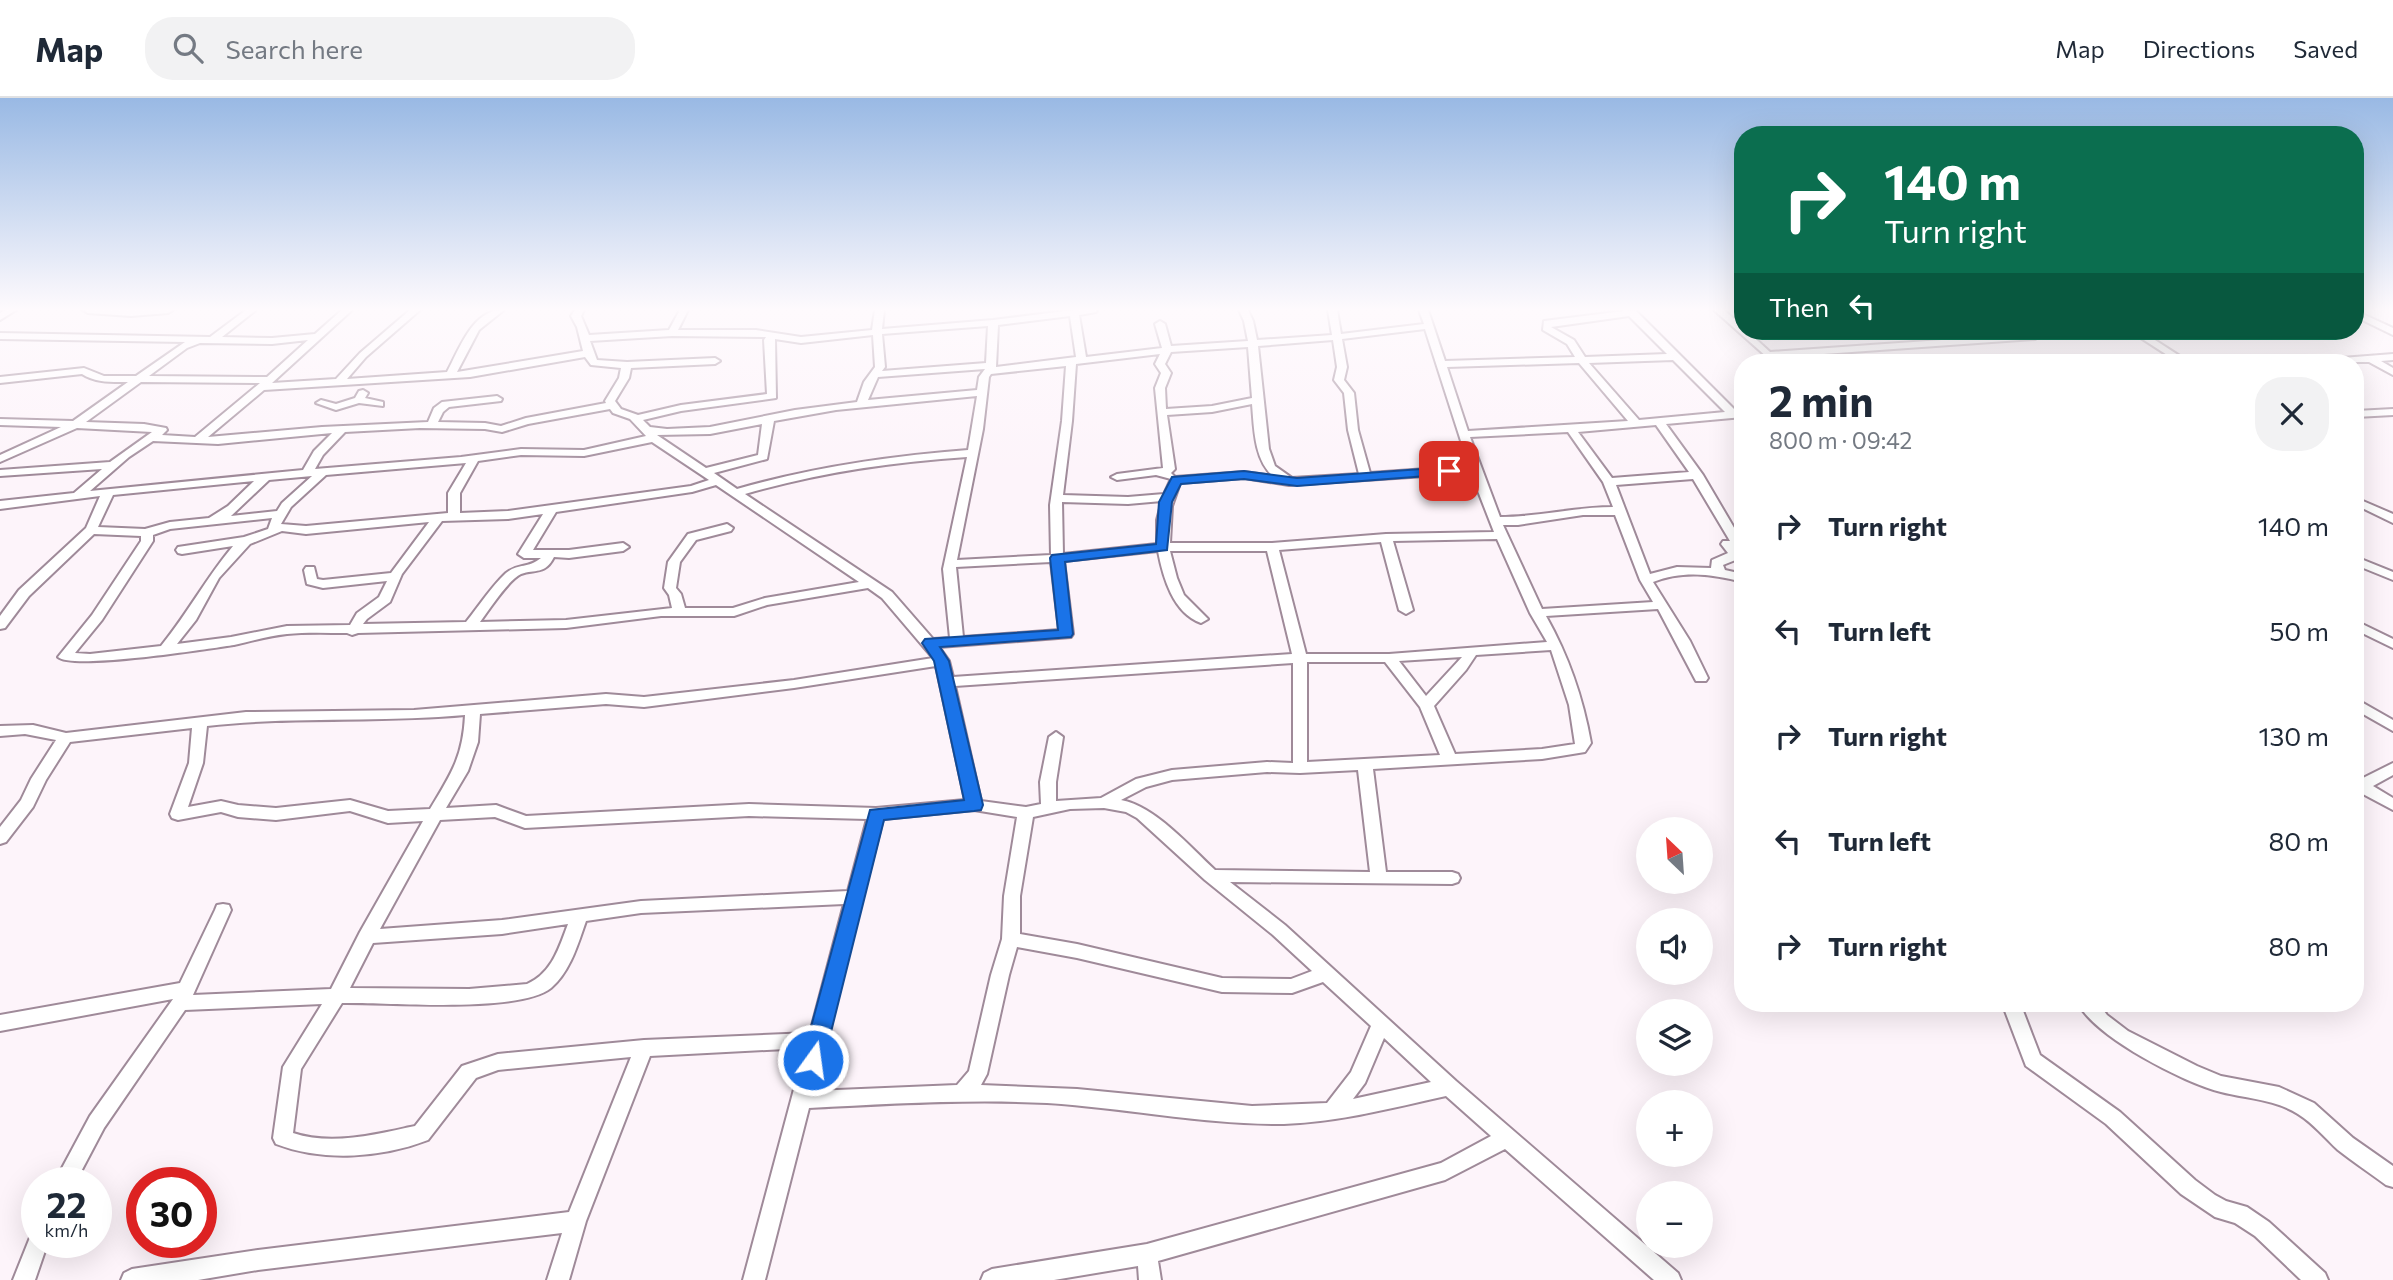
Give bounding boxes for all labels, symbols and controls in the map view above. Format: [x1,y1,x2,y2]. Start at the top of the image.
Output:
search box [145,17,635,80]
text: Map [35,28,103,69]
icon: search [169,29,207,67]
text: Search here [225,33,363,64]
text: Map [2055,34,2105,63]
text: Directions [2143,34,2255,63]
text: Saved [2293,34,2358,63]
text: 140 m [1884,150,2021,210]
icon: right [1769,154,1860,245]
text: Turn right [1884,210,2027,250]
icon: left [1843,287,1881,325]
text: Then [1769,291,1829,322]
text: 2 min [1769,374,1874,426]
button: close [2255,377,2329,451]
text: 800 m · 09:42 [1769,426,1912,454]
pin [1419,441,1479,501]
icon: arrive [1430,452,1468,490]
icon: right [1769,507,1807,545]
text: Turn right [1828,510,1947,541]
text: 140 m [2258,510,2329,541]
icon: left [1769,612,1807,650]
text: Turn left [1828,615,1931,646]
text: 50 m [2269,615,2329,646]
icon: right [1769,717,1807,755]
text: Turn right [1828,720,1947,751]
text: 130 m [2258,720,2329,751]
north arrow [1636,817,1713,894]
map controls [1636,817,1713,1258]
icon: left [1769,822,1807,860]
text: Turn left [1828,825,1931,856]
text: 80 m [2269,825,2329,856]
button: sound [1636,908,1713,985]
icon: right [1769,927,1807,965]
text: Turn right [1828,930,1947,961]
text: 80 m [2269,930,2329,961]
button: layers [1636,999,1713,1076]
position arrow [776,1023,850,1097]
button: + [1636,1090,1713,1167]
speed limit sign: 30 [126,1167,217,1258]
button: − [1636,1181,1713,1258]
text: 22 [47,1182,86,1225]
text: km/h [45,1219,88,1241]

